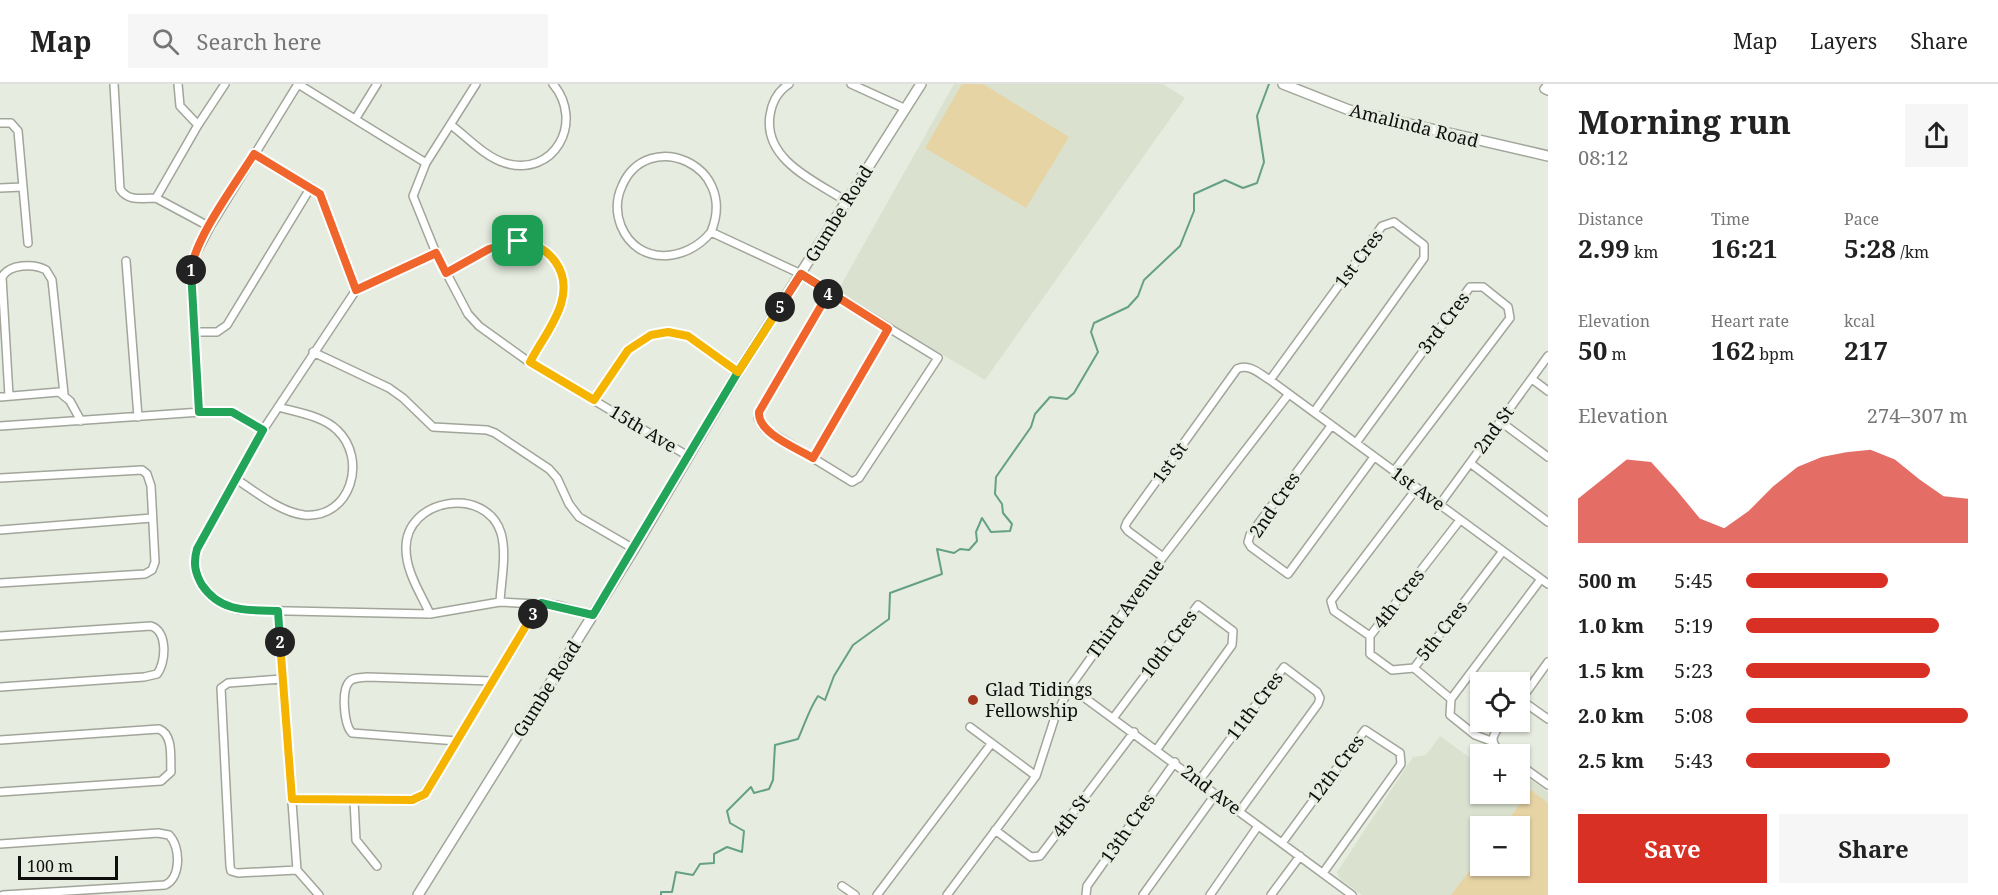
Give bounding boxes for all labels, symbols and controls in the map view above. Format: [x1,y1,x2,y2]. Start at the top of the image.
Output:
search box [128,14,548,68]
text: Map [30,22,92,60]
icon: search [149,25,182,58]
text: Search here [197,26,321,56]
text: Map [1733,27,1777,55]
text: Layers [1810,27,1877,55]
text: Share [1910,27,1968,55]
street label: Amalinda Road [1347,97,1481,153]
text: Morning run [1578,99,1791,144]
button: share [1905,104,1968,167]
text: 08:12 [1578,144,1628,171]
street label: Gumbe Road [799,160,877,266]
text: Distance [1578,208,1643,230]
text: Time [1711,208,1750,230]
text: Pace [1844,208,1879,230]
pin [492,215,543,266]
icon: arrive [501,224,534,257]
street label: 1st Cres [1329,225,1388,292]
text: 2.99 [1578,230,1630,266]
text: 16:21 [1711,230,1778,266]
text: 5:28 [1844,230,1896,266]
text: km [1630,241,1658,263]
text: /km [1896,241,1929,263]
pin: 1 [176,255,206,285]
text: 1 [186,259,196,281]
pin: 4 [813,279,843,309]
text: 4 [823,283,833,305]
street label: 3rd Cres [1412,287,1474,358]
pin: 5 [765,292,795,322]
text: 5 [775,296,785,318]
text: Elevation [1578,310,1650,332]
text: Heart rate [1711,310,1789,332]
text: kcal [1844,310,1875,332]
text: 50 [1578,332,1607,368]
text: 162 [1711,332,1755,368]
text: 217 [1844,332,1888,368]
text: m [1607,343,1627,365]
text: bpm [1755,343,1794,365]
street label: 15th Ave [606,399,682,458]
street label: 2nd St [1468,401,1519,458]
text: Elevation [1578,402,1668,429]
text: 274–307 m [1867,402,1968,429]
street label: 1st St [1146,437,1192,488]
street label: 1st Ave [1387,461,1450,516]
street label: 2nd Cres [1243,467,1305,542]
street label: Third Avenue [1081,554,1169,663]
street label: 4th Cres [1367,563,1429,633]
text: 500 m [1578,567,1637,594]
text: 5:45 [1674,567,1713,594]
street label: 5th Cres [1410,595,1472,665]
pin: 3 [518,599,548,629]
text: 3 [528,603,538,625]
street label: 10th Cres [1135,604,1202,683]
text: 1.0 km [1578,612,1644,639]
text: 5:19 [1674,612,1713,639]
pin: 2 [265,627,295,657]
text: 2 [275,631,285,653]
street label: Gumbe Road [507,635,585,741]
text: 1.5 km [1578,657,1644,684]
text: 5:23 [1674,657,1713,684]
street label: 11th Cres [1221,666,1288,745]
map controls [1470,672,1530,876]
button: locate [1470,672,1530,732]
place label: Glad Tidings Fellowship [985,677,1092,722]
marker: Glad Tidings Fellowship [966,693,980,707]
text: 2.0 km [1578,702,1644,729]
text: 5:08 [1674,702,1713,729]
street label: 12th Cres [1302,729,1369,808]
button: + [1470,744,1530,804]
text: 2.5 km [1578,747,1644,774]
text: 5:43 [1674,747,1713,774]
street label: 2nd Ave [1177,759,1246,820]
street label: 13th Cres [1094,788,1160,867]
street label: 4th St [1046,789,1094,842]
button: Save [1578,814,1767,883]
button: Share [1779,814,1968,883]
button: − [1470,816,1530,876]
scale bar [18,853,118,880]
text: 100 m [27,855,73,877]

